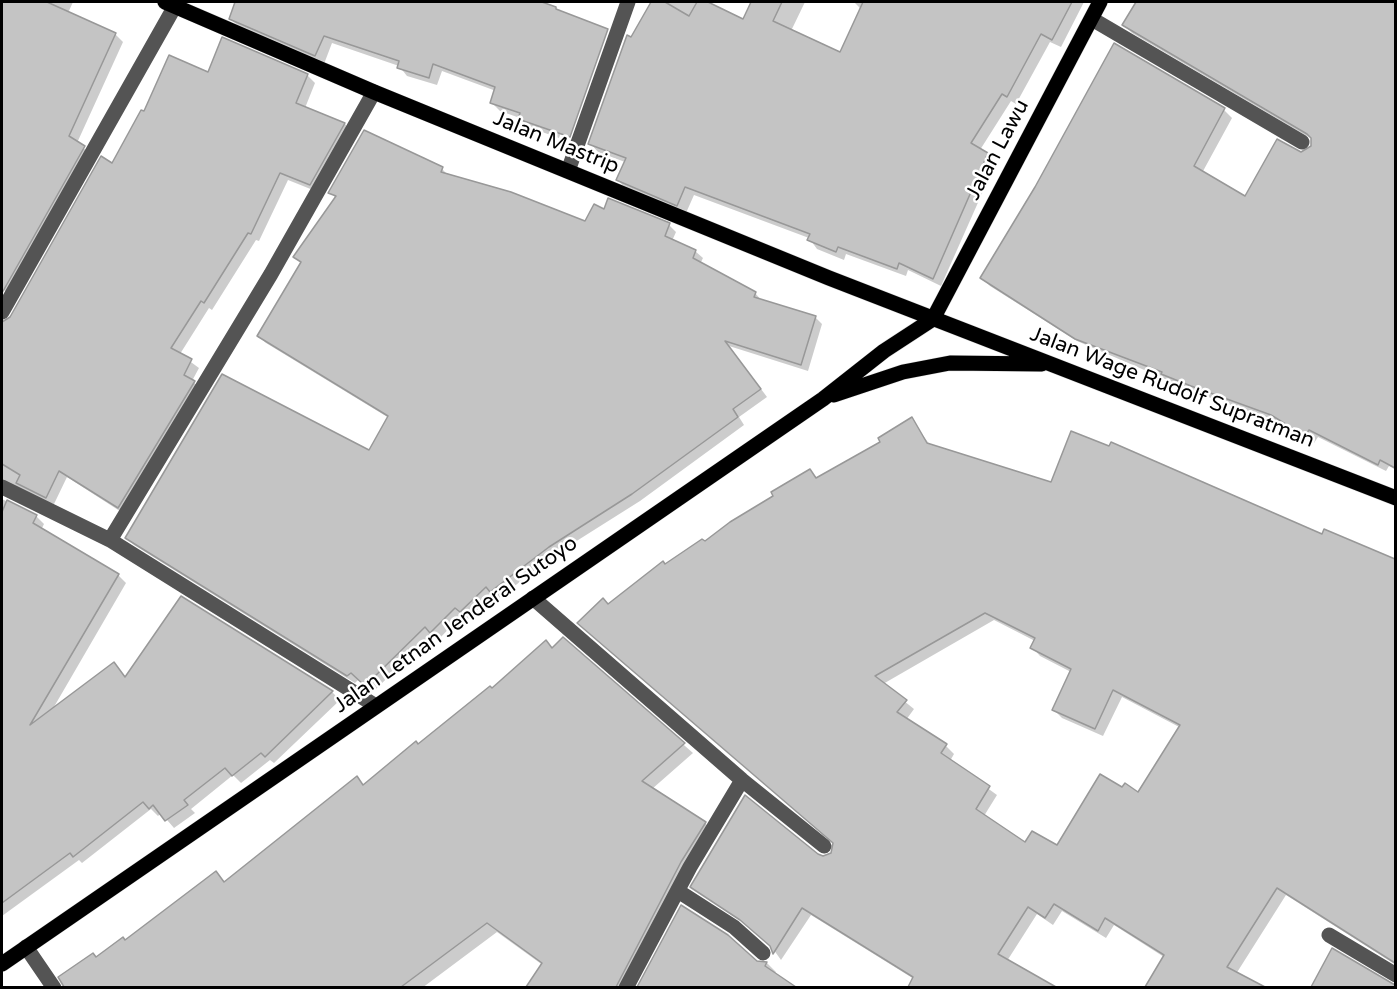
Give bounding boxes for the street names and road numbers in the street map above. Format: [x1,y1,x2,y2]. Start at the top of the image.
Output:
street label: Jalan Lawu [961,96,1035,204]
street label: Jalan Mastrip [489,106,623,180]
street label: Jalan Wage Rudolf Supratman [1026,322,1318,454]
street label: Jalan Letnan Jenderal Sutoyo [329,531,583,719]

